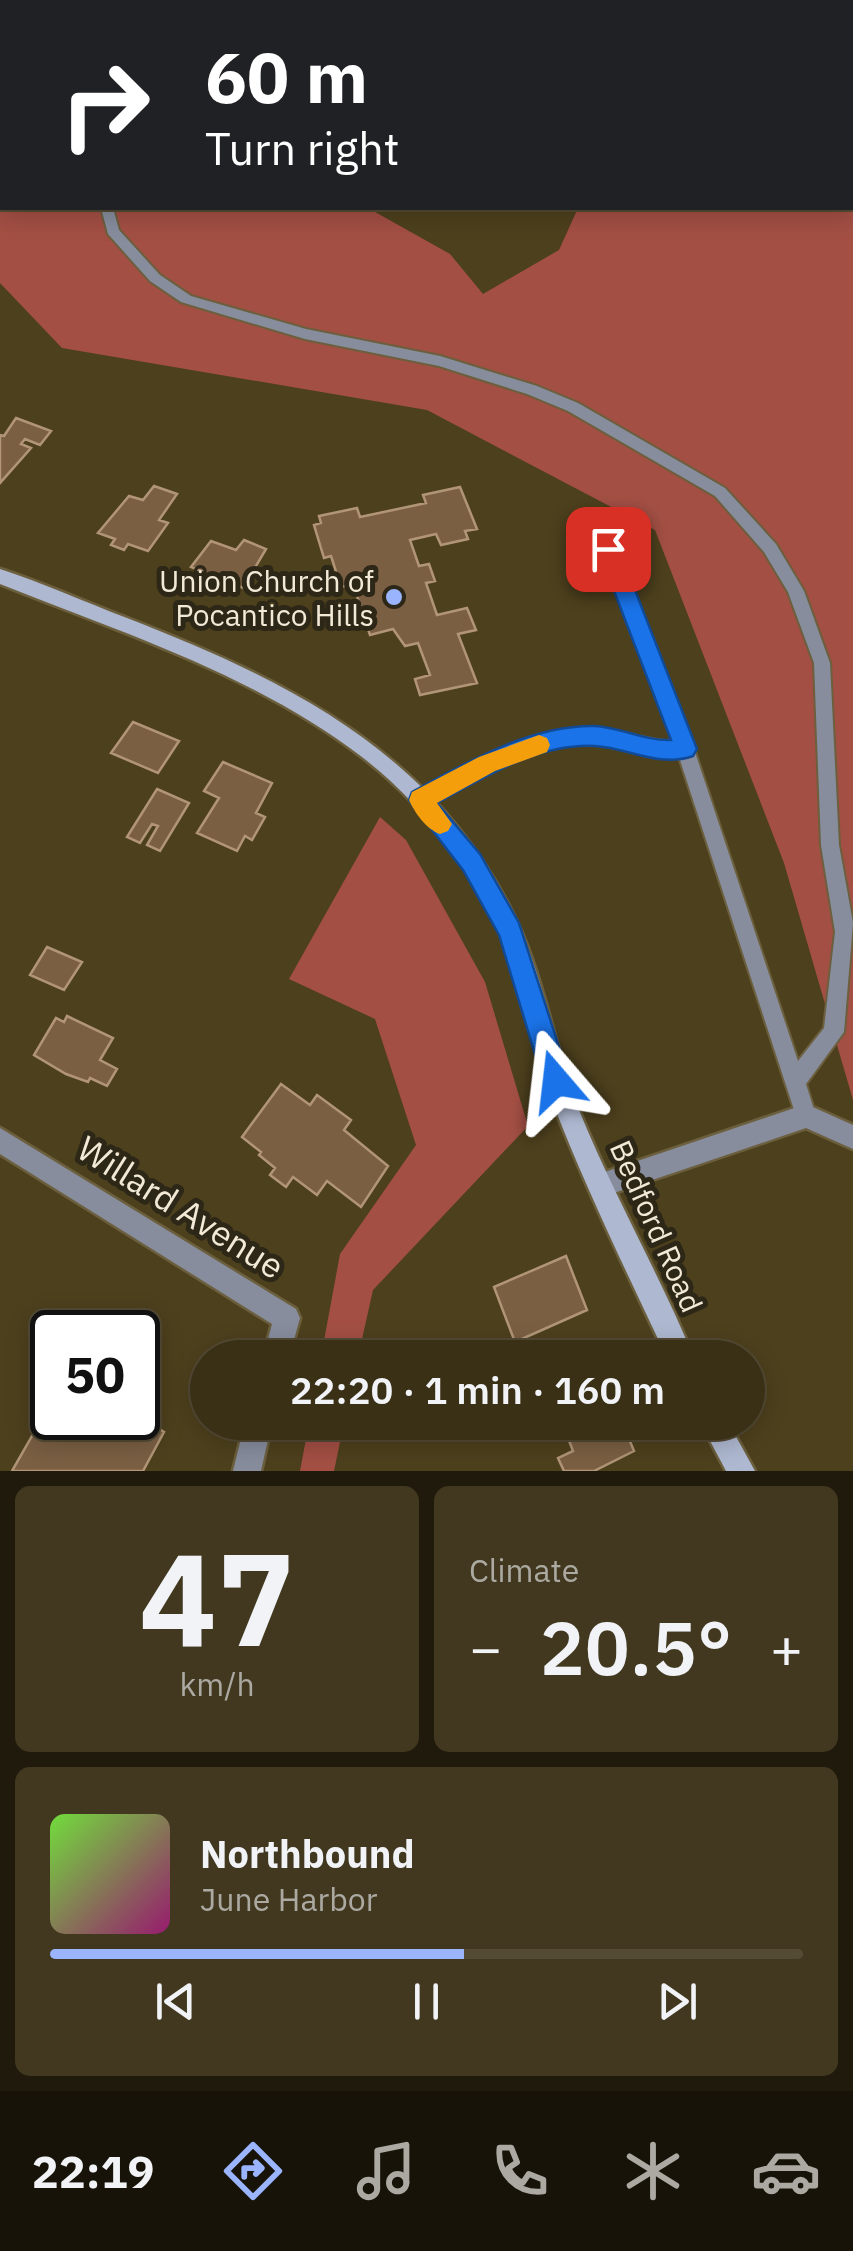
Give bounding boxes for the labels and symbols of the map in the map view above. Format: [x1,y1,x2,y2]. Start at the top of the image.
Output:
pin [566,507,651,592]
place label: Union Church of Pocantico Hills [159,561,374,634]
marker: Union Church of Pocantico Hills [383,586,405,608]
position arrow [504,1029,608,1133]
street label: Willard Avenue [69,1125,293,1289]
street label: Bedford Road [602,1134,712,1318]
speed limit sign: 50 [30,1310,160,1440]

